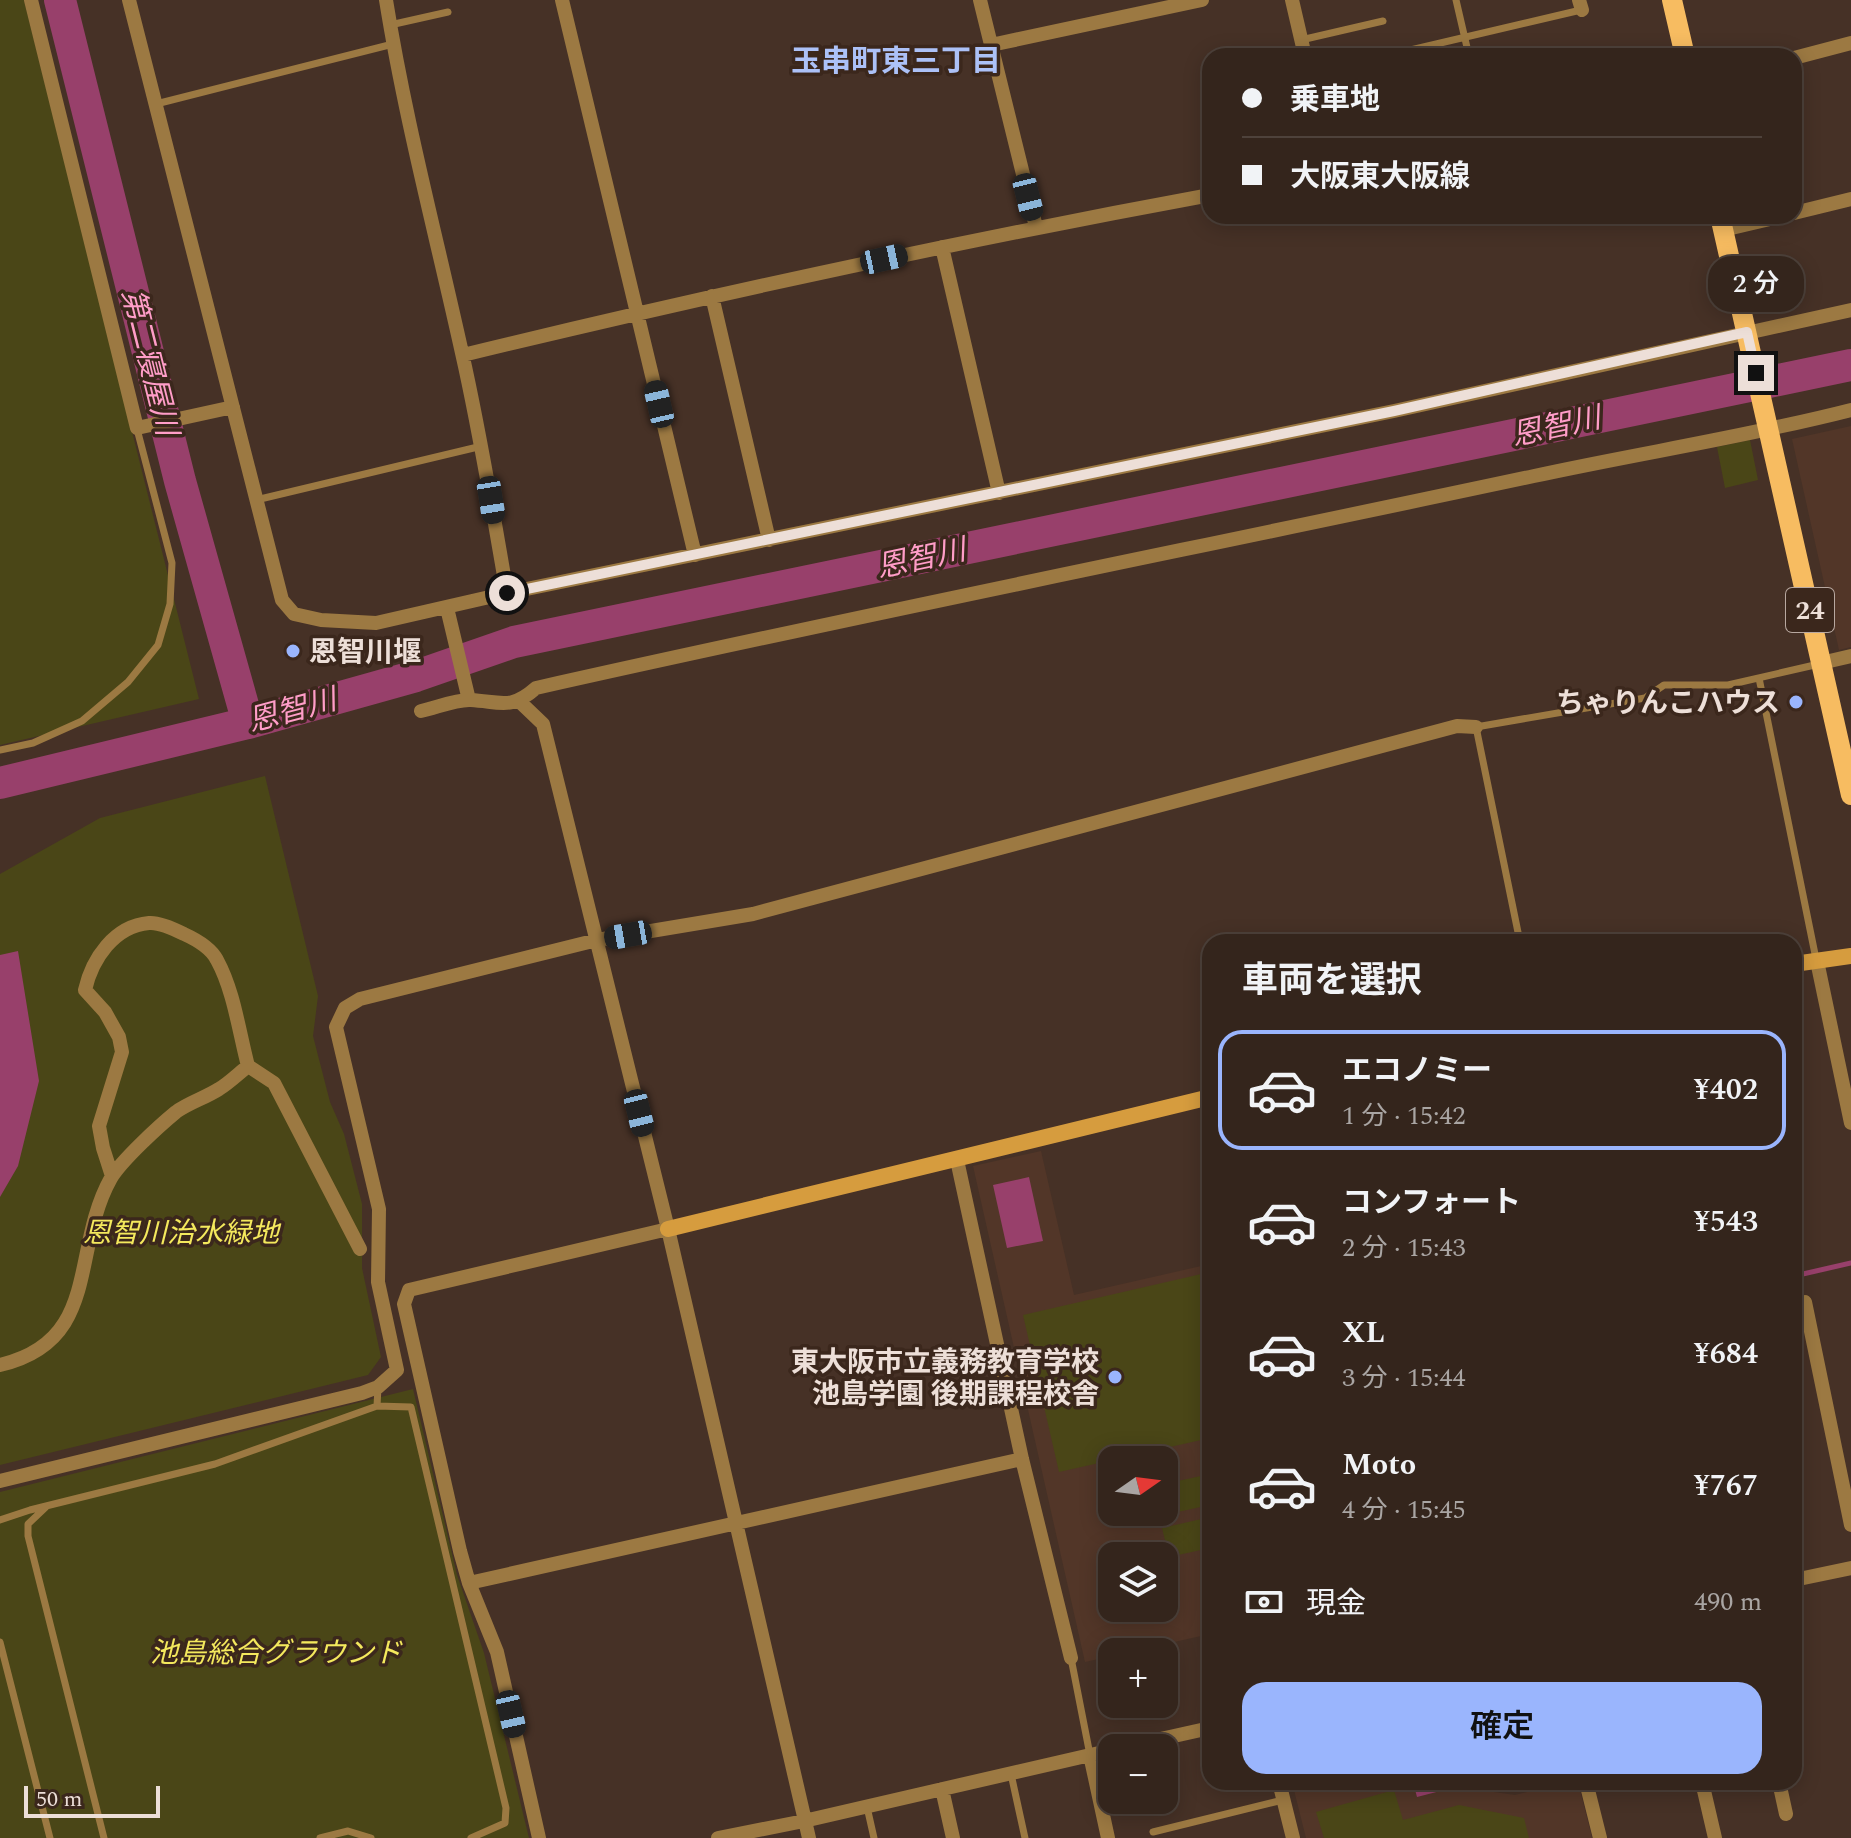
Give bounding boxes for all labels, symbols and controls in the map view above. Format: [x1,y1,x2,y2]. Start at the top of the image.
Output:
district label: 玉串町東三丁目 [791,39,1001,85]
text: 乗車地 [1290,77,1380,123]
text: 大阪東大阪線 [1290,154,1470,200]
car [1011,171,1045,223]
car [858,242,910,276]
callout: 2 分 [1708,257,1804,313]
text: 2 分 [1733,264,1779,304]
water label: 第二寝屋川 [109,284,190,443]
route end [1738,355,1774,391]
car [642,378,676,430]
water label: 恩智川 [1507,395,1608,459]
car [475,474,507,526]
water label: 恩智川 [872,527,973,591]
route start [489,575,525,611]
road number: 24 [1786,588,1834,632]
place label: 恩智川堰 [309,631,421,674]
marker: 恩智川堰 [284,642,302,660]
water label: 恩智川 [243,676,345,745]
place label: ちゃりんこハウス [1556,682,1780,725]
marker: ちゃりんこハウス [1787,693,1805,711]
car [602,919,654,951]
text: 車両を選択 [1242,954,1422,1009]
text: エコノミー [1342,1048,1492,1094]
icon: car [1246,1054,1318,1126]
text: ¥402 [1694,1067,1758,1113]
car [622,1087,656,1139]
text: 1 分 · 15:42 [1342,1096,1466,1136]
text: コンフォート [1342,1180,1521,1226]
icon: car [1246,1186,1318,1258]
text: ¥543 [1694,1199,1758,1245]
park label: 恩智川治水緑地 [83,1212,282,1255]
text: 2 分 · 15:43 [1342,1228,1466,1268]
text: XL [1342,1310,1385,1356]
icon: car [1246,1318,1318,1390]
text: ¥684 [1694,1331,1758,1377]
place label: 東大阪市立義務教育学校 池島学園 後期課程校舎 [791,1341,1099,1416]
text: 3 分 · 15:44 [1342,1358,1466,1398]
marker: 東大阪市立義務教育学校 池島学園 後期課程校舎 [1106,1368,1124,1386]
text: Moto [1342,1442,1416,1488]
north arrow [1098,1446,1178,1526]
map controls [1098,1446,1178,1814]
icon: car [1246,1450,1318,1522]
text: ¥767 [1694,1463,1758,1509]
text: 4 分 · 15:45 [1342,1490,1466,1530]
button: layers [1098,1542,1178,1622]
icon: cash [1242,1580,1286,1624]
text: 現金 [1306,1581,1366,1627]
text: 490 m [1694,1582,1762,1622]
park label: 池島総合グラウンド [150,1632,403,1675]
button: + [1098,1638,1178,1718]
button: 確定 [1242,1682,1762,1774]
car [494,1688,528,1740]
button: − [1098,1734,1178,1814]
scale bar [24,1782,160,1818]
text: 50 m [36,1783,82,1816]

